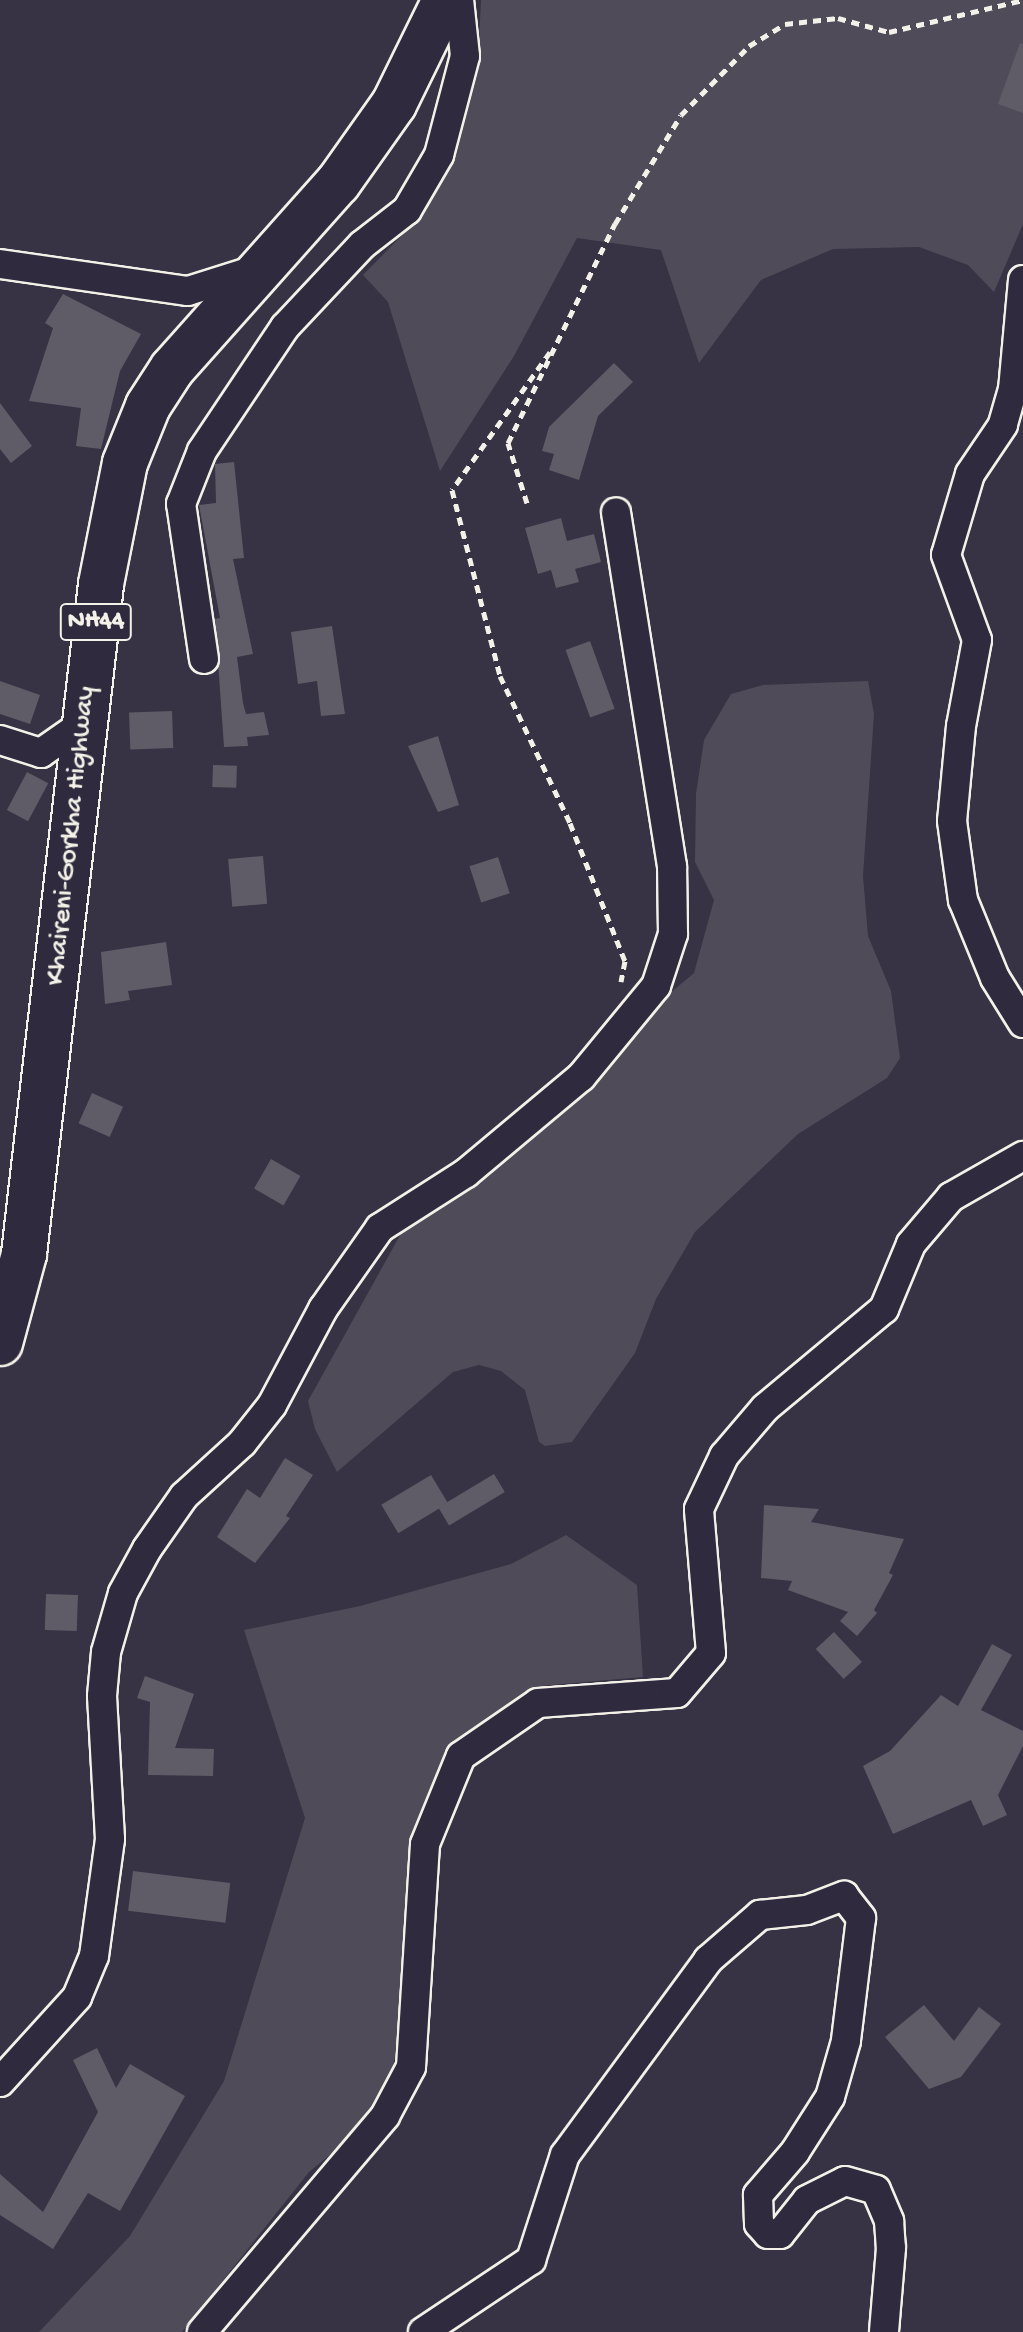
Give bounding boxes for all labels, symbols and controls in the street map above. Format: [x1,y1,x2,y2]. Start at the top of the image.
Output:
road number: NH44 [58,600,134,644]
street label: Khaireni-Gorkha Highway [40,685,104,987]

